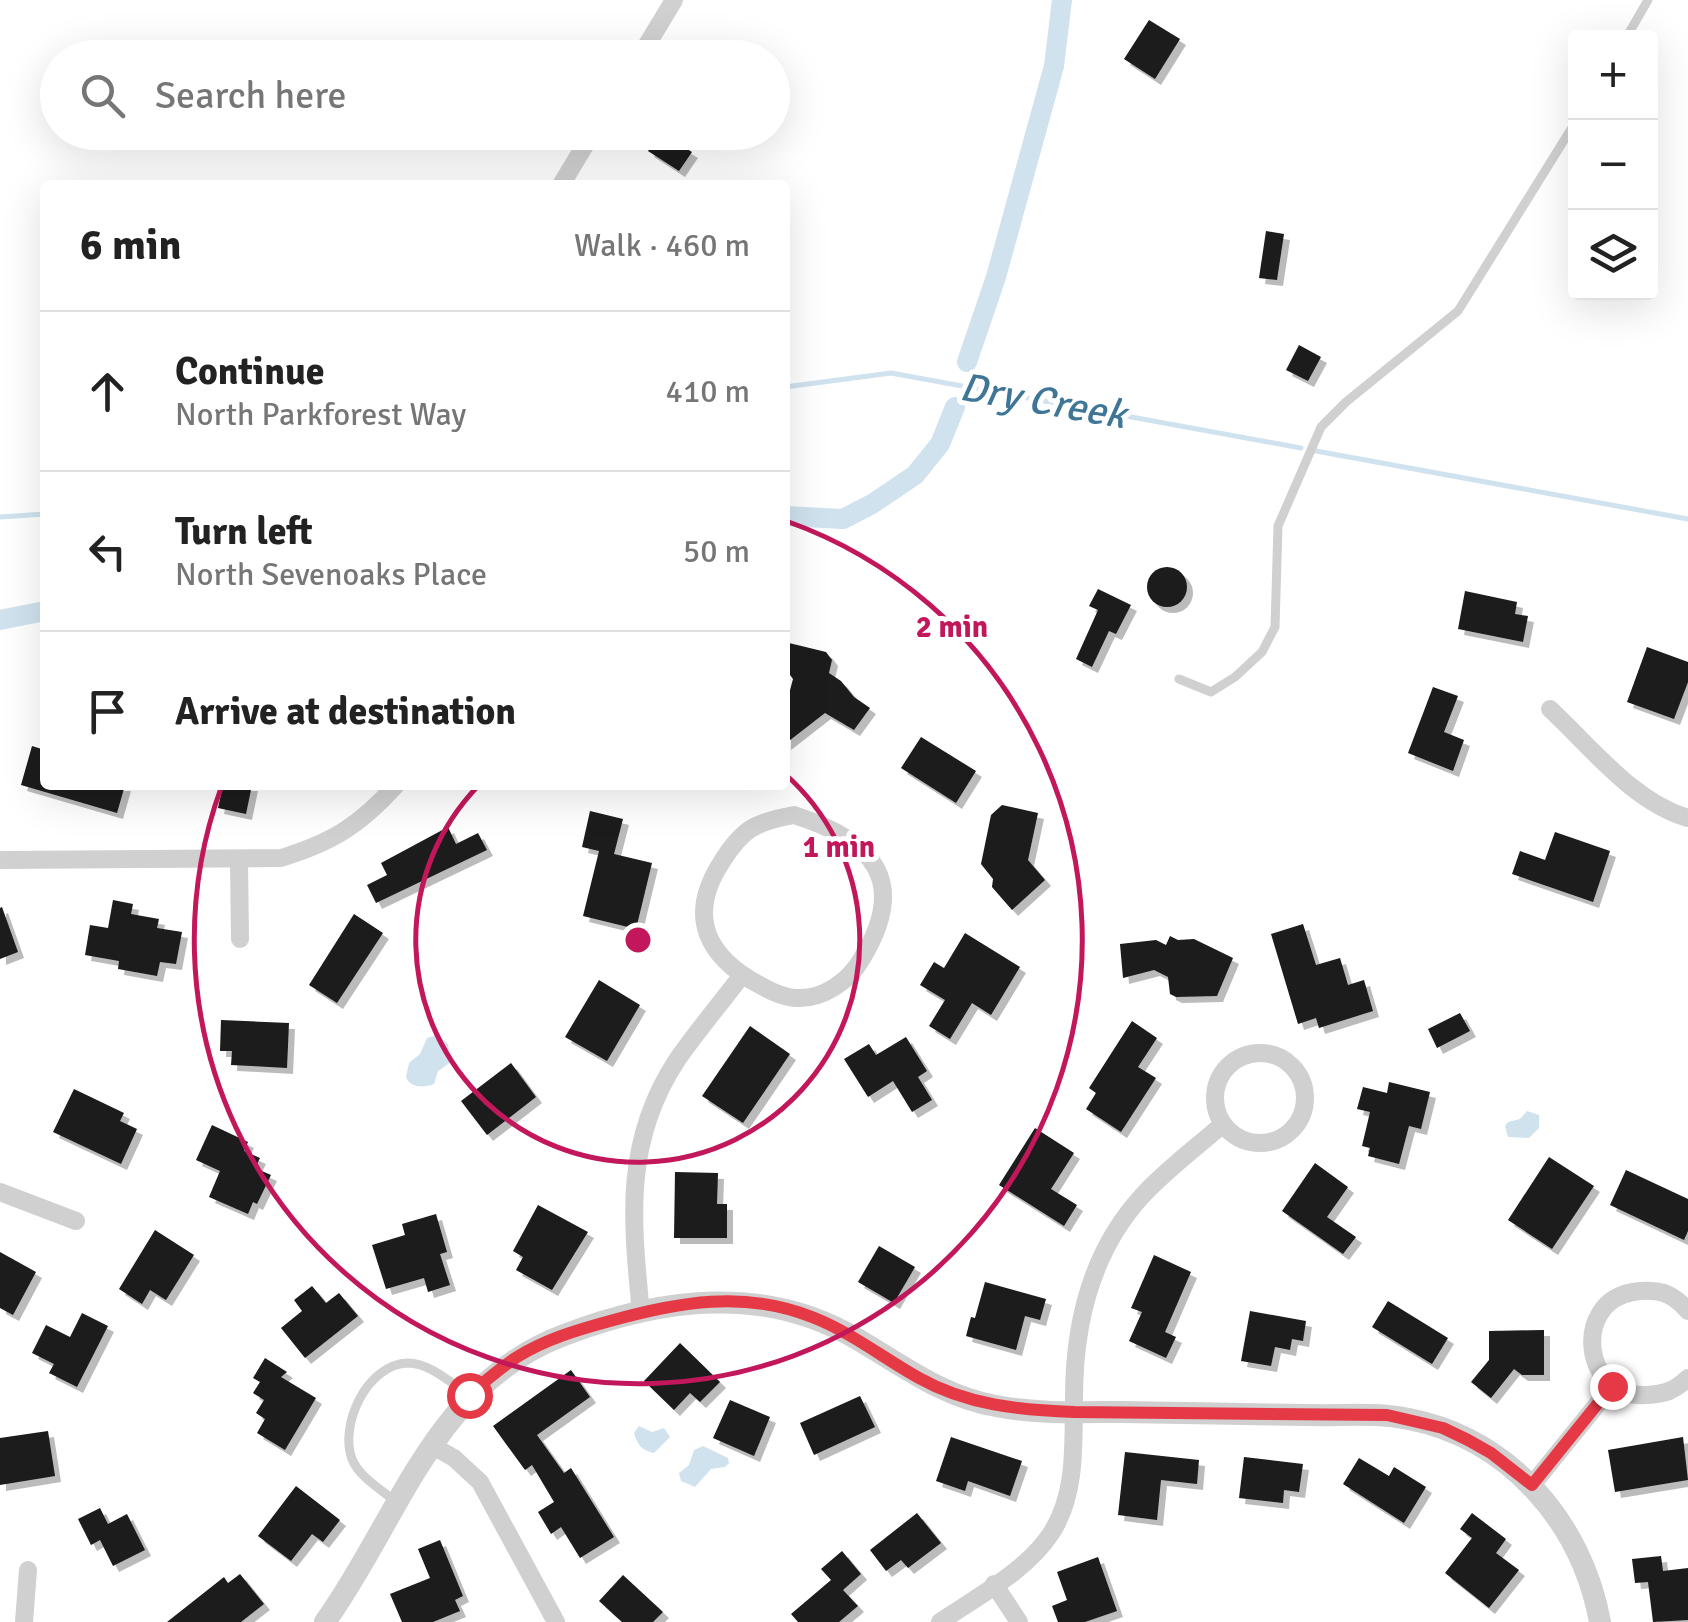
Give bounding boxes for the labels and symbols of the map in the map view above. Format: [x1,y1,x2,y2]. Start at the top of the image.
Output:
water label: Dry Creek [956,362,1133,441]
text: 2 min [916,609,988,646]
text: 1 min [803,829,875,866]
centre of rings [620,922,656,958]
route end [1590,1364,1636,1410]
route start [447,1373,493,1419]

